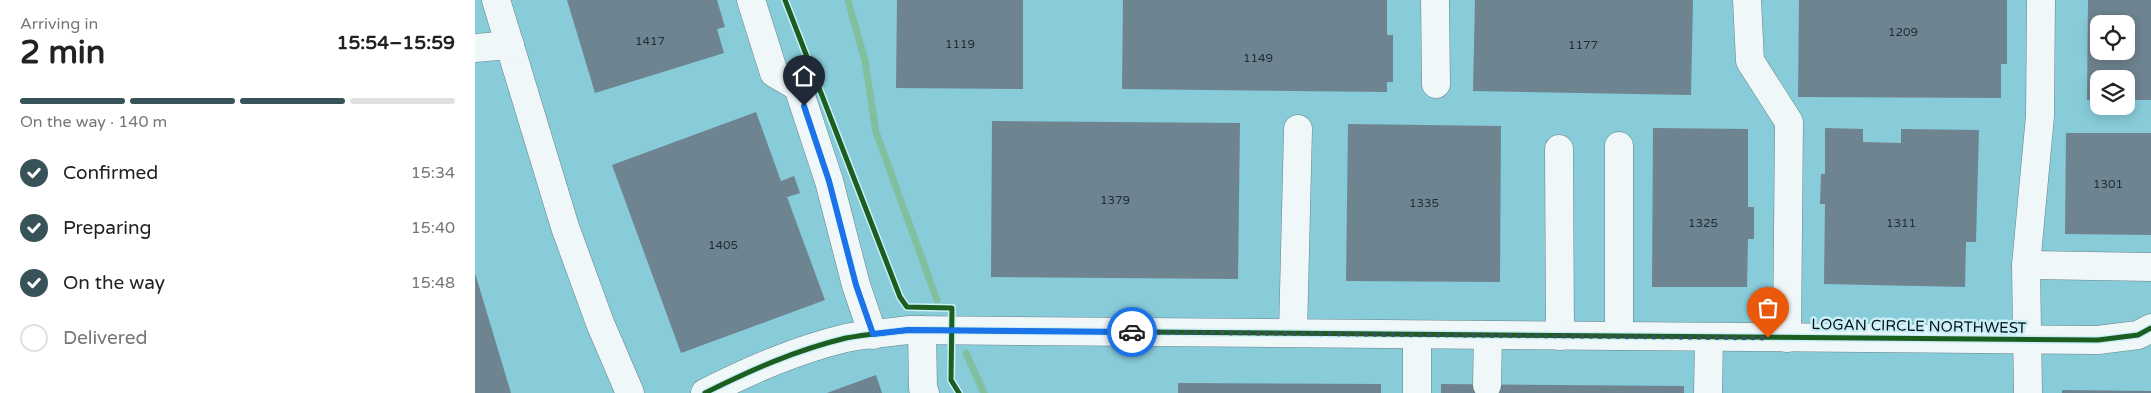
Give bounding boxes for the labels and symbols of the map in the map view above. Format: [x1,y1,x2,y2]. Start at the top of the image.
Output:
house number: 1209 [1888,25,1918,39]
house number: 1417 [635,34,665,48]
house number: 1119 [945,37,975,51]
house number: 1177 [1568,38,1598,52]
house number: 1149 [1243,51,1273,65]
pin [783,55,825,106]
house number: 1301 [2093,177,2123,191]
house number: 1379 [1100,193,1130,207]
house number: 1335 [1409,196,1439,210]
house number: 1325 [1688,216,1718,230]
house number: 1311 [1886,216,1916,230]
house number: 1405 [708,238,738,252]
pin [1747,287,1789,338]
courier [1107,307,1157,357]
street label: LOGAN CIRCLE NORTHWEST [1811,315,2027,337]

